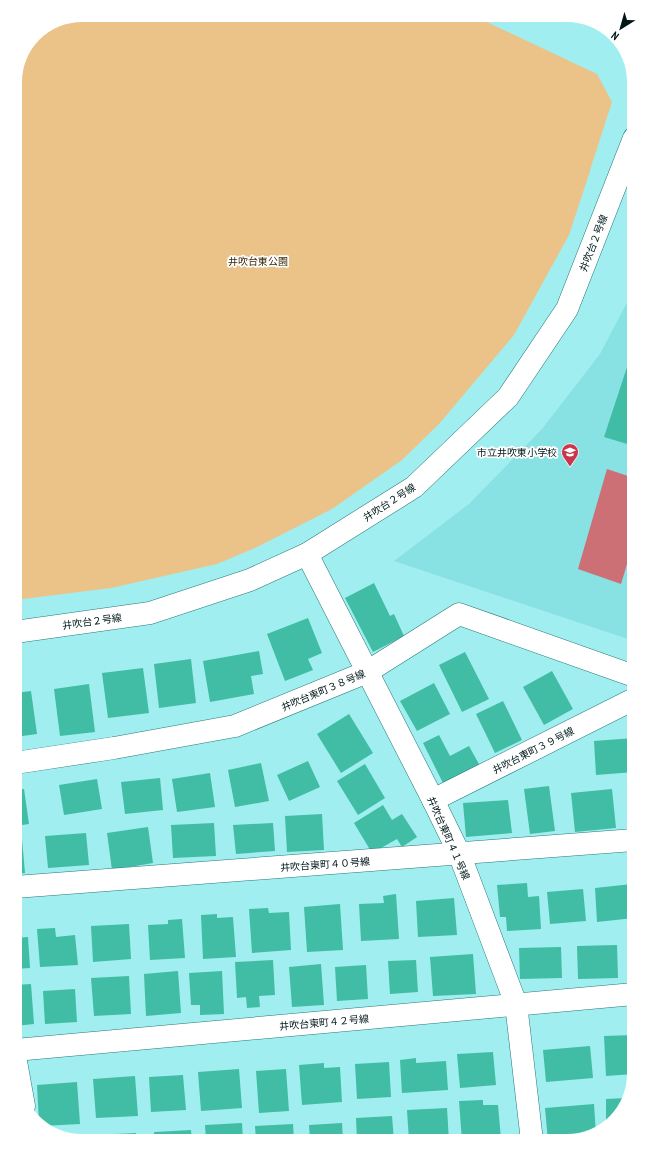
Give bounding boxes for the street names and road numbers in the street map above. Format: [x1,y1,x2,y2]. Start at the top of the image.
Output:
street label: 井吹台２号線 [577,213,610,274]
street label: 井吹台２号線 [361,481,418,524]
street label: 井吹台２号線 [61,611,123,632]
street label: 井吹台東町３８号線 [279,667,367,714]
street label: 井吹台東町３９号線 [490,724,576,777]
street label: 井吹台東町４１号線 [424,794,473,882]
street label: 井吹台東町４０号線 [280,855,370,874]
street label: 井吹台東町４２号線 [279,1012,369,1033]

